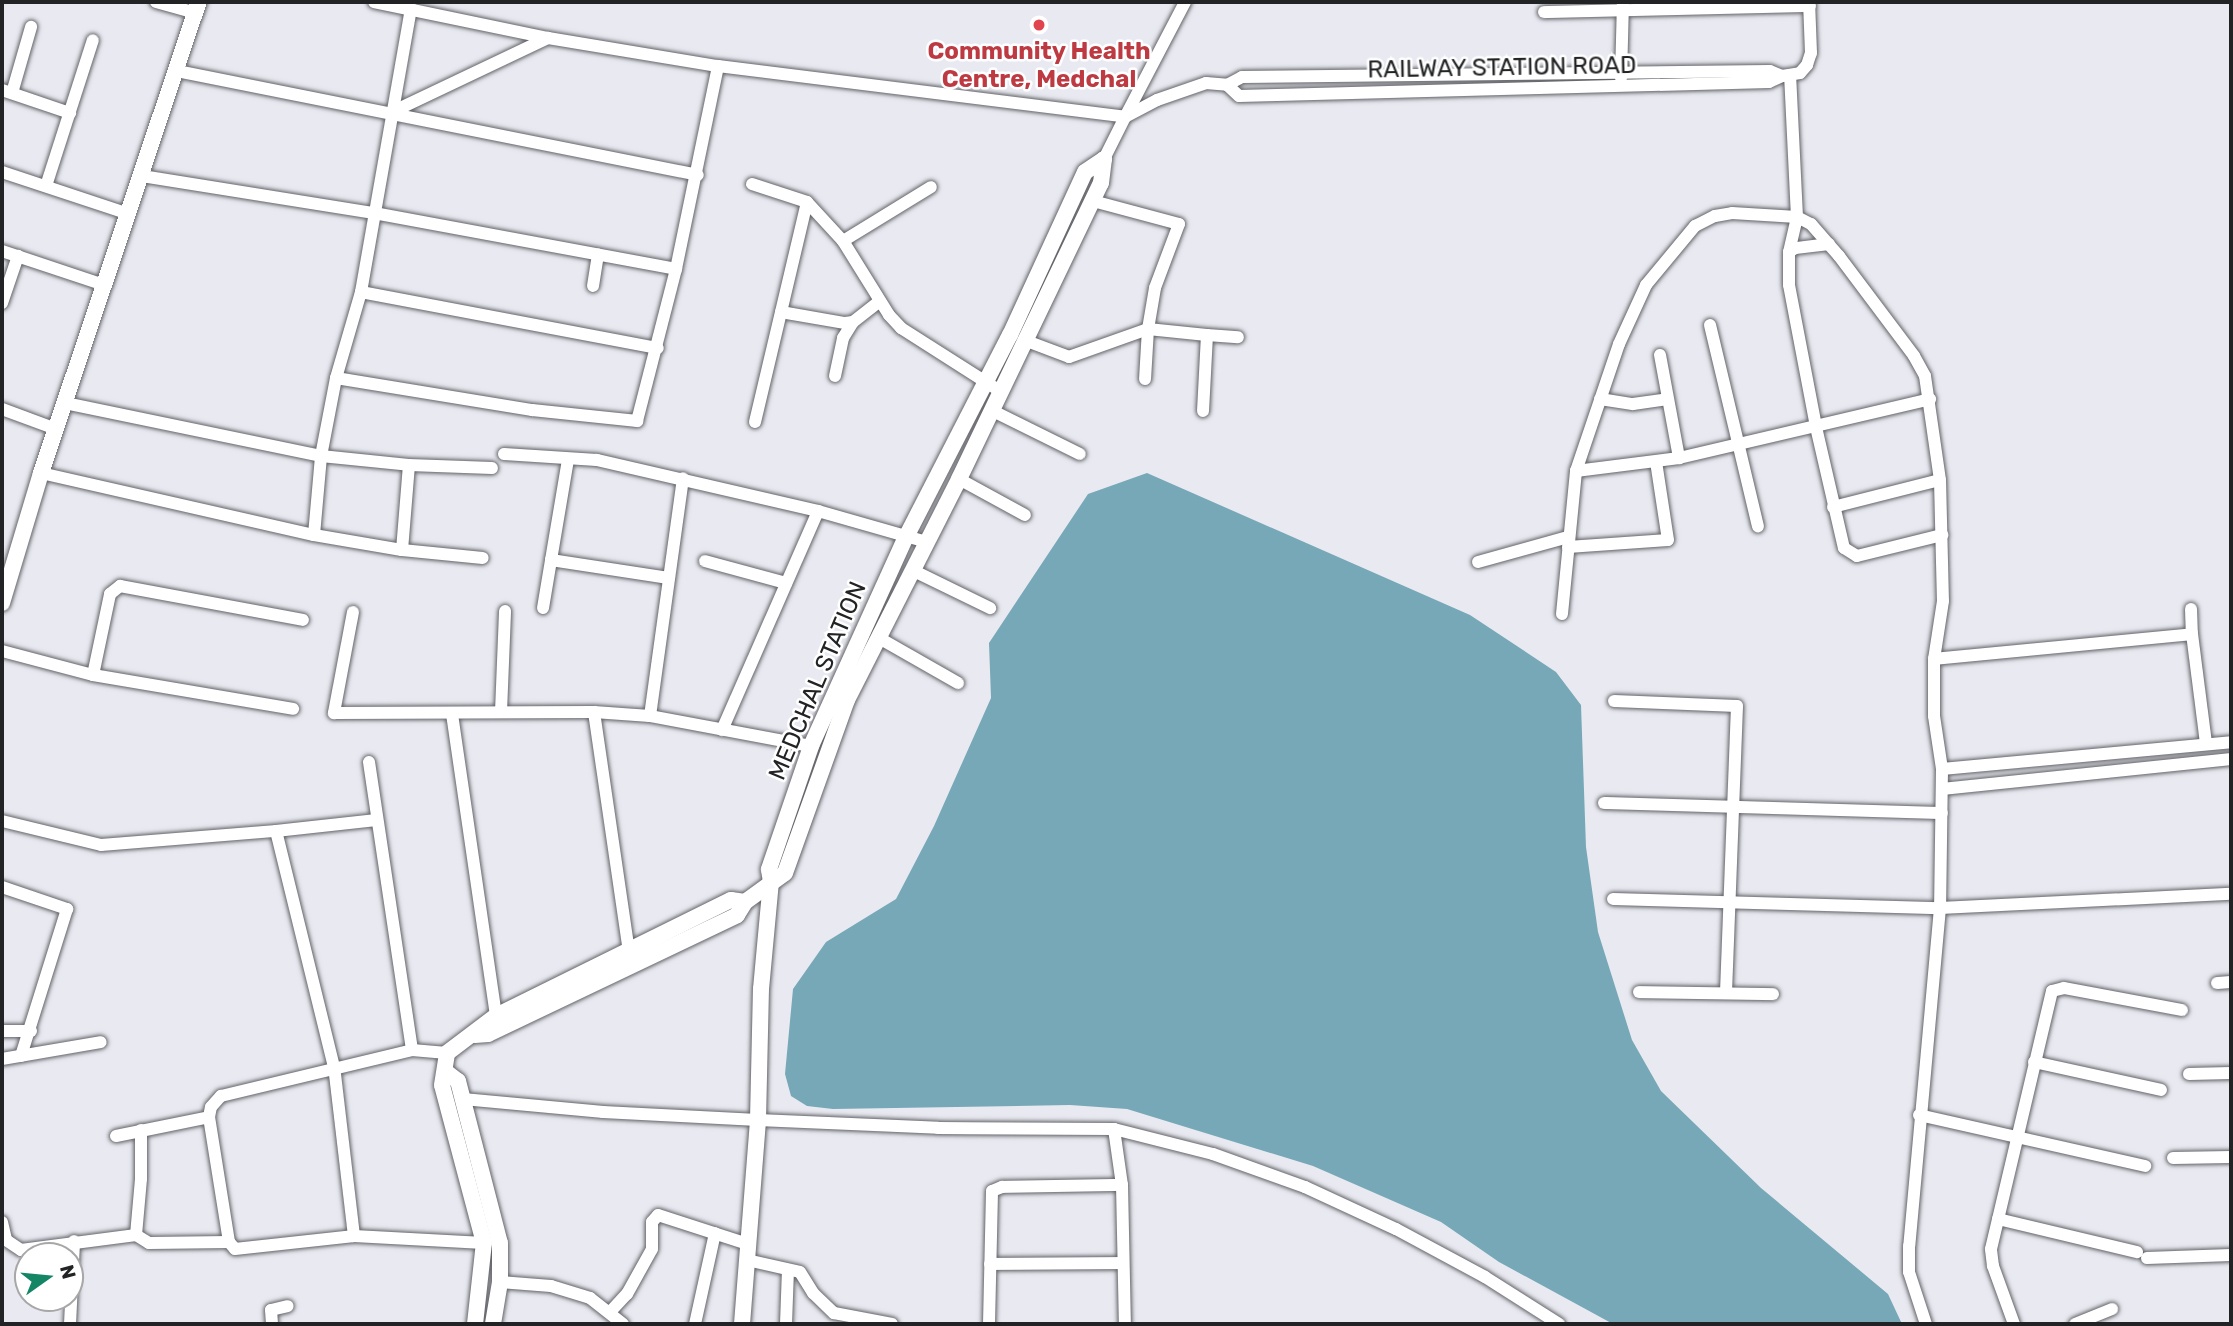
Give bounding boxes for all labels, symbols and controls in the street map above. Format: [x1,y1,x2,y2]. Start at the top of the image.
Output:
marker: Community Health Centre, Medchal [1029,15,1049,35]
place label: Community Health Centre, Medchal [927,38,1151,94]
street label: RAILWAY STATION ROAD [1367,51,1637,85]
street label: MEDCHAL STATION [763,577,873,785]
north arrow [14,1242,84,1312]
text: N [55,1262,81,1282]

